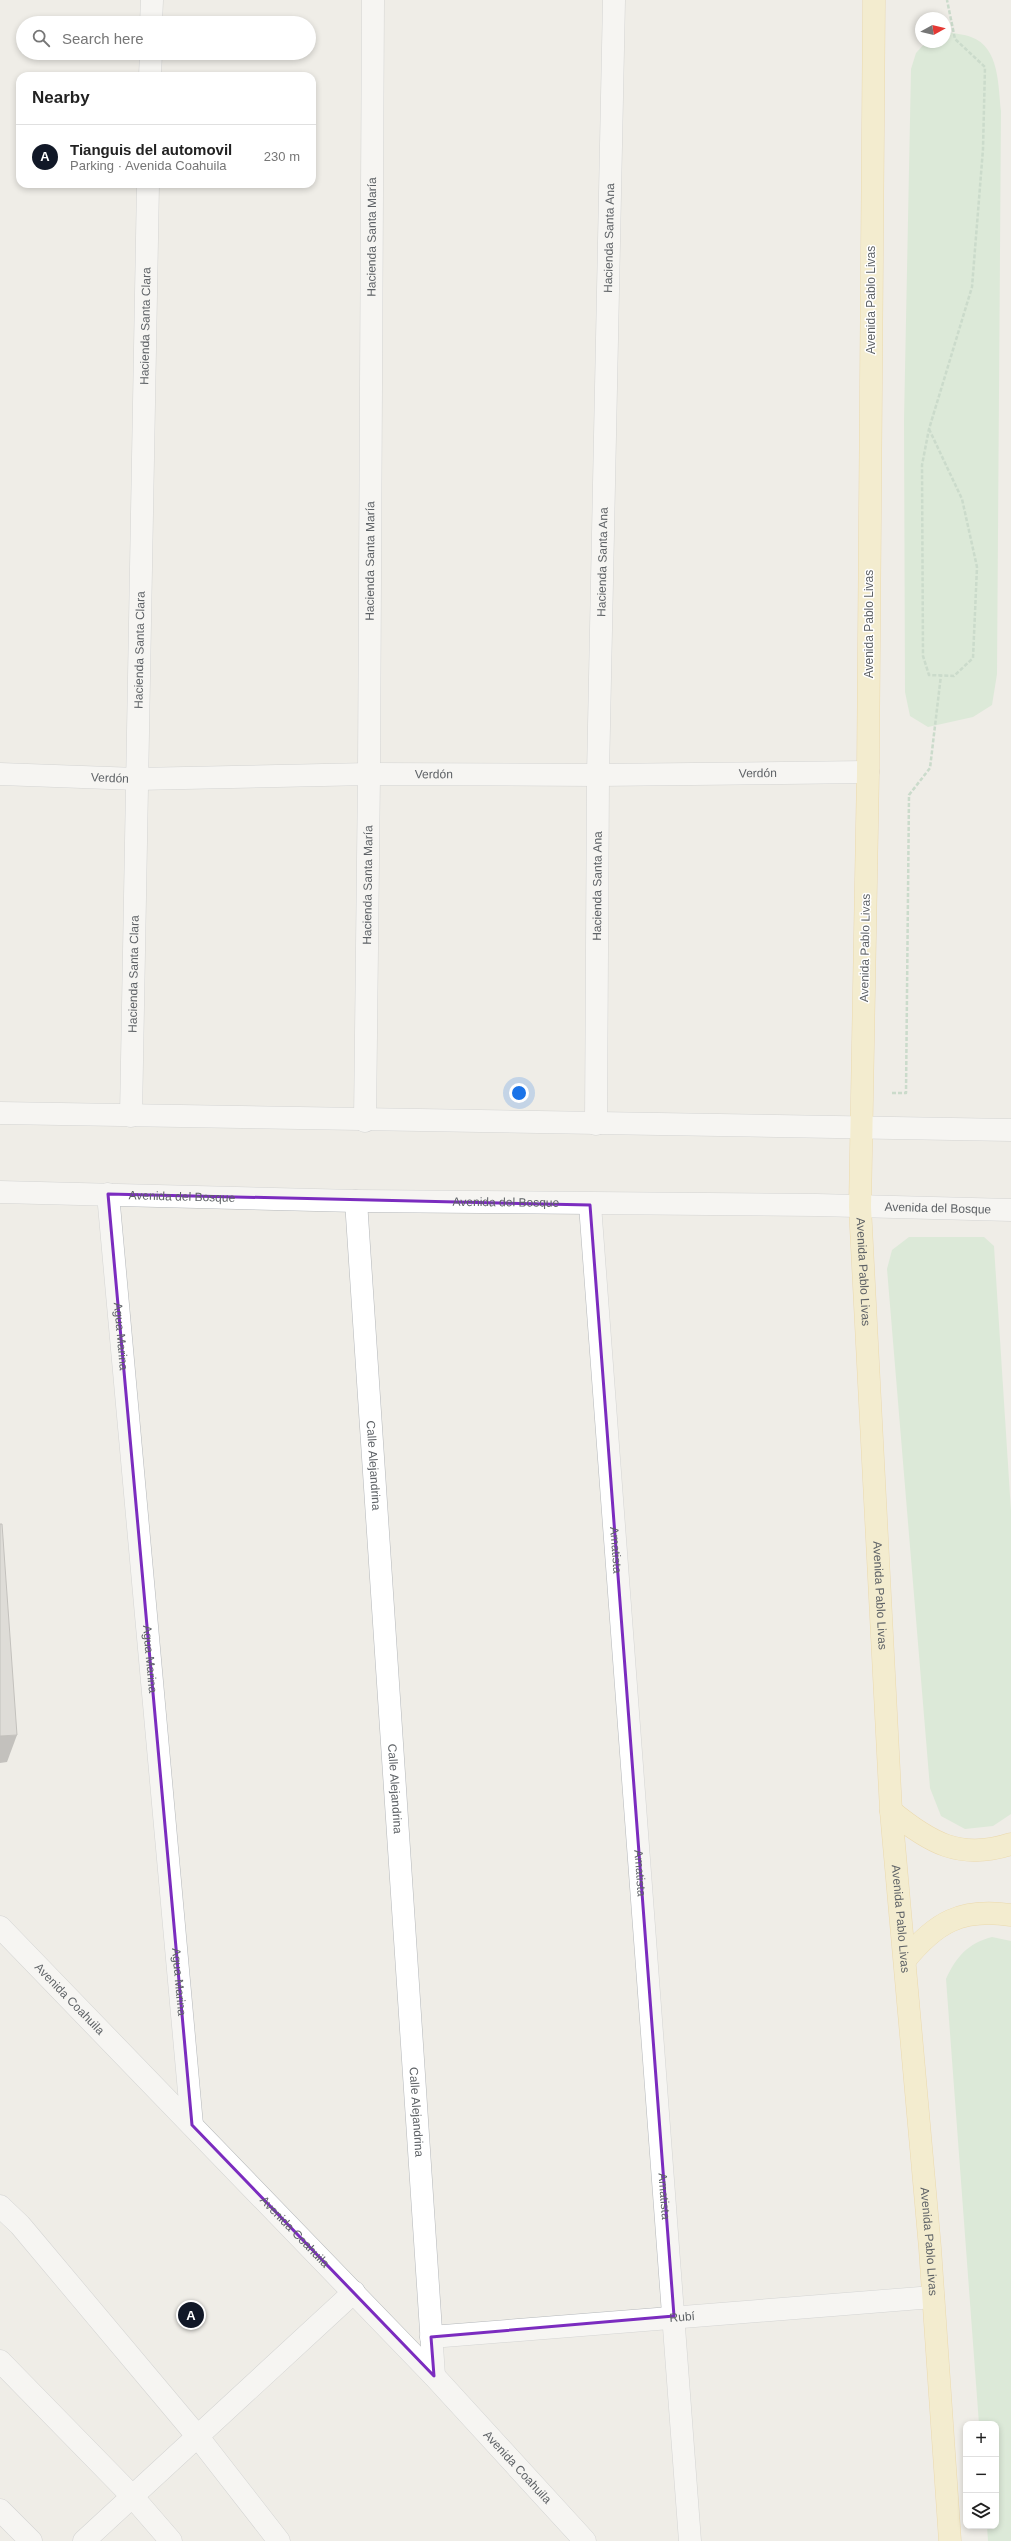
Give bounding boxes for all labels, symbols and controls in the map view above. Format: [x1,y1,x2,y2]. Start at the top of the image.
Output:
north arrow [915,12,951,48]
search box [16,16,316,60]
icon: search [30,27,52,49]
text: Search here [62,30,144,47]
text: Nearby [32,88,90,107]
text: Tianguis del automovil [70,141,232,158]
text: A [40,149,50,164]
text: 230 m [264,149,300,164]
text: Parking · Avenida Coahuila [70,158,227,173]
street label: Hacienda Santa María [364,177,379,297]
street label: Hacienda Santa Ana [601,183,617,293]
street label: Avenida Pablo Livas [864,246,878,354]
street label: Hacienda Santa Clara [137,267,153,385]
street label: Hacienda Santa María [363,501,377,621]
street label: Hacienda Santa Ana [594,507,611,617]
street label: Avenida Pablo Livas [862,570,876,678]
street label: Hacienda Santa Clara [131,591,148,709]
street label: Verdón [739,766,777,780]
street label: Verdón [415,767,453,781]
street label: Verdón [91,770,129,786]
street label: Hacienda Santa María [360,825,375,945]
street label: Hacienda Santa Ana [590,831,605,941]
street label: Avenida Pablo Livas [857,894,873,1002]
street label: Hacienda Santa Clara [126,915,142,1033]
your location [509,1083,529,1103]
street label: Avenida del Bosque [128,1188,236,1205]
street label: Avenida del Bosque [452,1195,560,1210]
street label: Avenida del Bosque [884,1200,992,1216]
street label: Avenida Pablo Livas [854,1217,873,1326]
street label: Agua Marina [111,1302,131,1371]
street label: Calle Alejandrina [364,1420,384,1511]
street label: Amatista [607,1526,625,1574]
street label: Avenida Pablo Livas [870,1541,890,1650]
street label: Agua Marina [140,1625,160,1694]
street label: Calle Alejandrina [385,1743,405,1834]
street label: Amatista [631,1849,649,1897]
street label: Avenida Pablo Livas [889,1864,912,1973]
street label: Agua Marina [169,1947,189,2017]
street label: Avenida Coahuila [32,1960,107,2038]
street label: Calle Alejandrina [407,2067,426,2158]
street label: Amatista [655,2172,673,2220]
street label: Avenida Pablo Livas [918,2187,940,2296]
street label: Avenida Coahuila [257,2193,333,2271]
pin: A [178,2300,204,2330]
street label: Rubí [669,2309,696,2325]
map controls [963,2421,999,2529]
button: + [963,2421,999,2457]
street label: Avenida Coahuila [481,2428,555,2507]
button: − [963,2457,999,2493]
button: layers [963,2493,999,2529]

